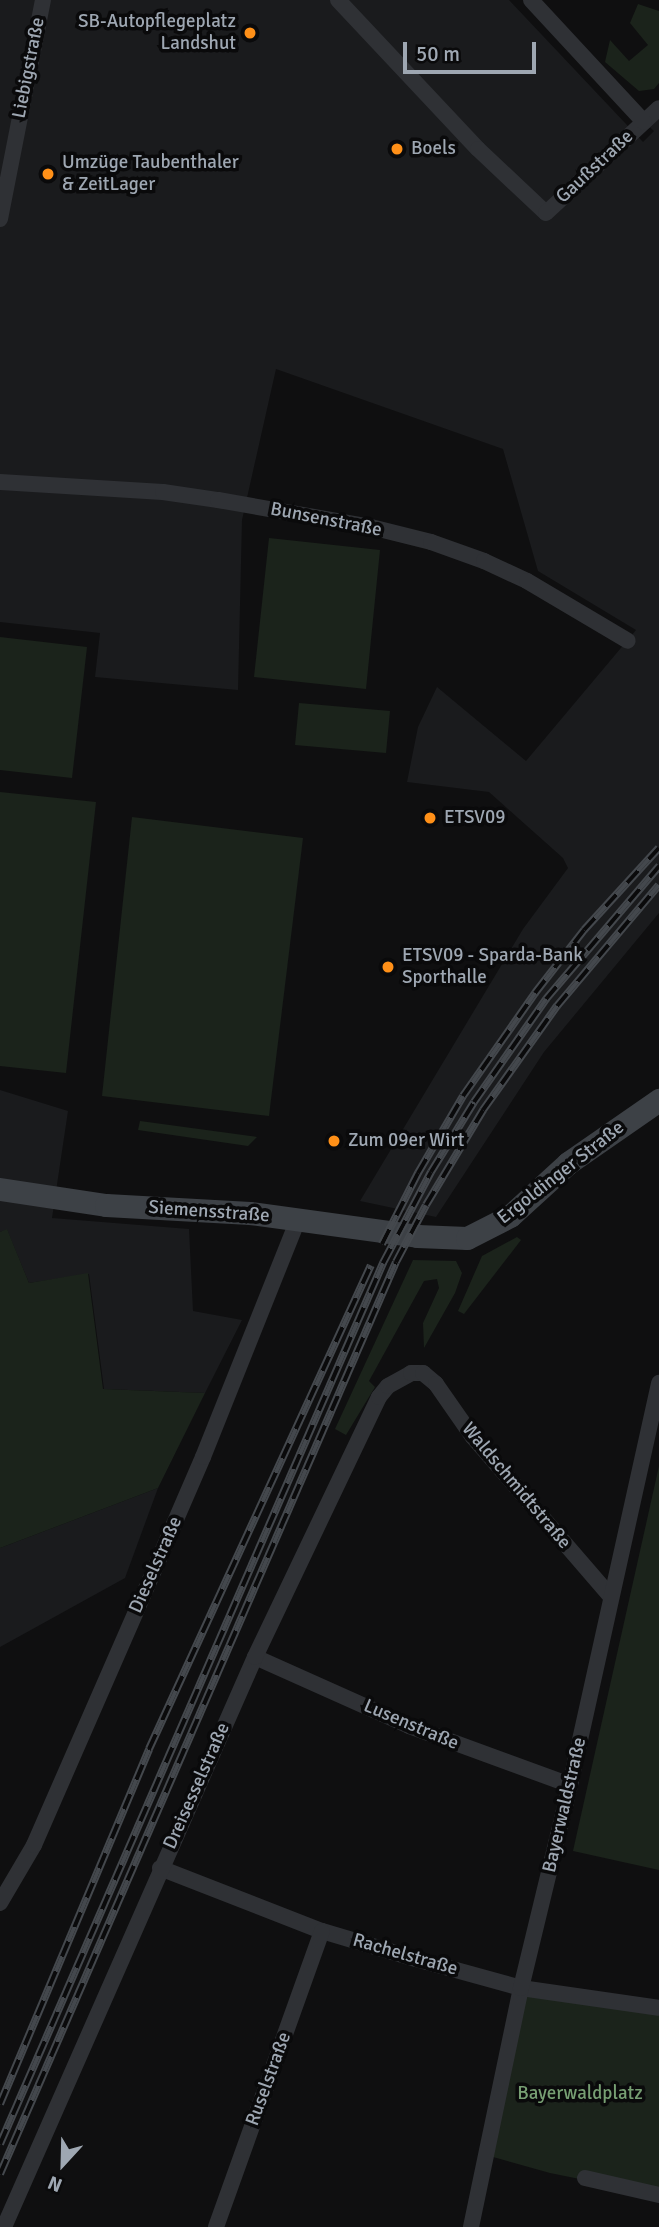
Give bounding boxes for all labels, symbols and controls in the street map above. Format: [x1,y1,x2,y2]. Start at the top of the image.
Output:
place label: SB-Autopflegeplatz Landshut [78,11,236,55]
street label: Liebigstraße [8,16,50,120]
marker: SB-Autopflegeplatz Landshut [242,25,258,41]
scale bar [407,28,540,72]
text: 50 m [416,41,460,67]
street label: Gaußstraße [552,126,638,208]
place label: Boels [411,138,456,160]
marker: Boels [389,141,405,157]
place label: Umzüge Taubenthaler & ZeitLager [62,152,239,196]
marker: Umzüge Taubenthaler & ZeitLager [40,166,56,182]
street label: Bunsenstraße [268,498,384,542]
place label: ETSV09 [444,807,505,829]
marker: ETSV09 [422,810,438,826]
place label: ETSV09 - Sparda-Bank Sporthalle [402,945,583,989]
marker: ETSV09 - Sparda-Bank Sporthalle [380,959,396,975]
street label: Ergoldinger Straße [493,1117,629,1229]
place label: Zum 09er Wirt [348,1130,464,1152]
marker: Zum 09er Wirt [326,1133,342,1149]
street label: Siemensstraße [148,1196,270,1228]
street label: Waldschmidtstraße [456,1418,576,1554]
street label: Dieselstraße [125,1513,187,1617]
street label: Lusenstraße [360,1695,462,1755]
street label: Dreisesselstraße [159,1719,235,1853]
street label: Bayerwaldstraße [538,1735,592,1875]
street label: Rachelstraße [350,1929,460,1981]
street label: Ruselstraße [242,2029,296,2129]
park label: Bayerwaldplatz [517,2083,643,2105]
north arrow [28,2129,98,2199]
text: N [45,2170,66,2197]

